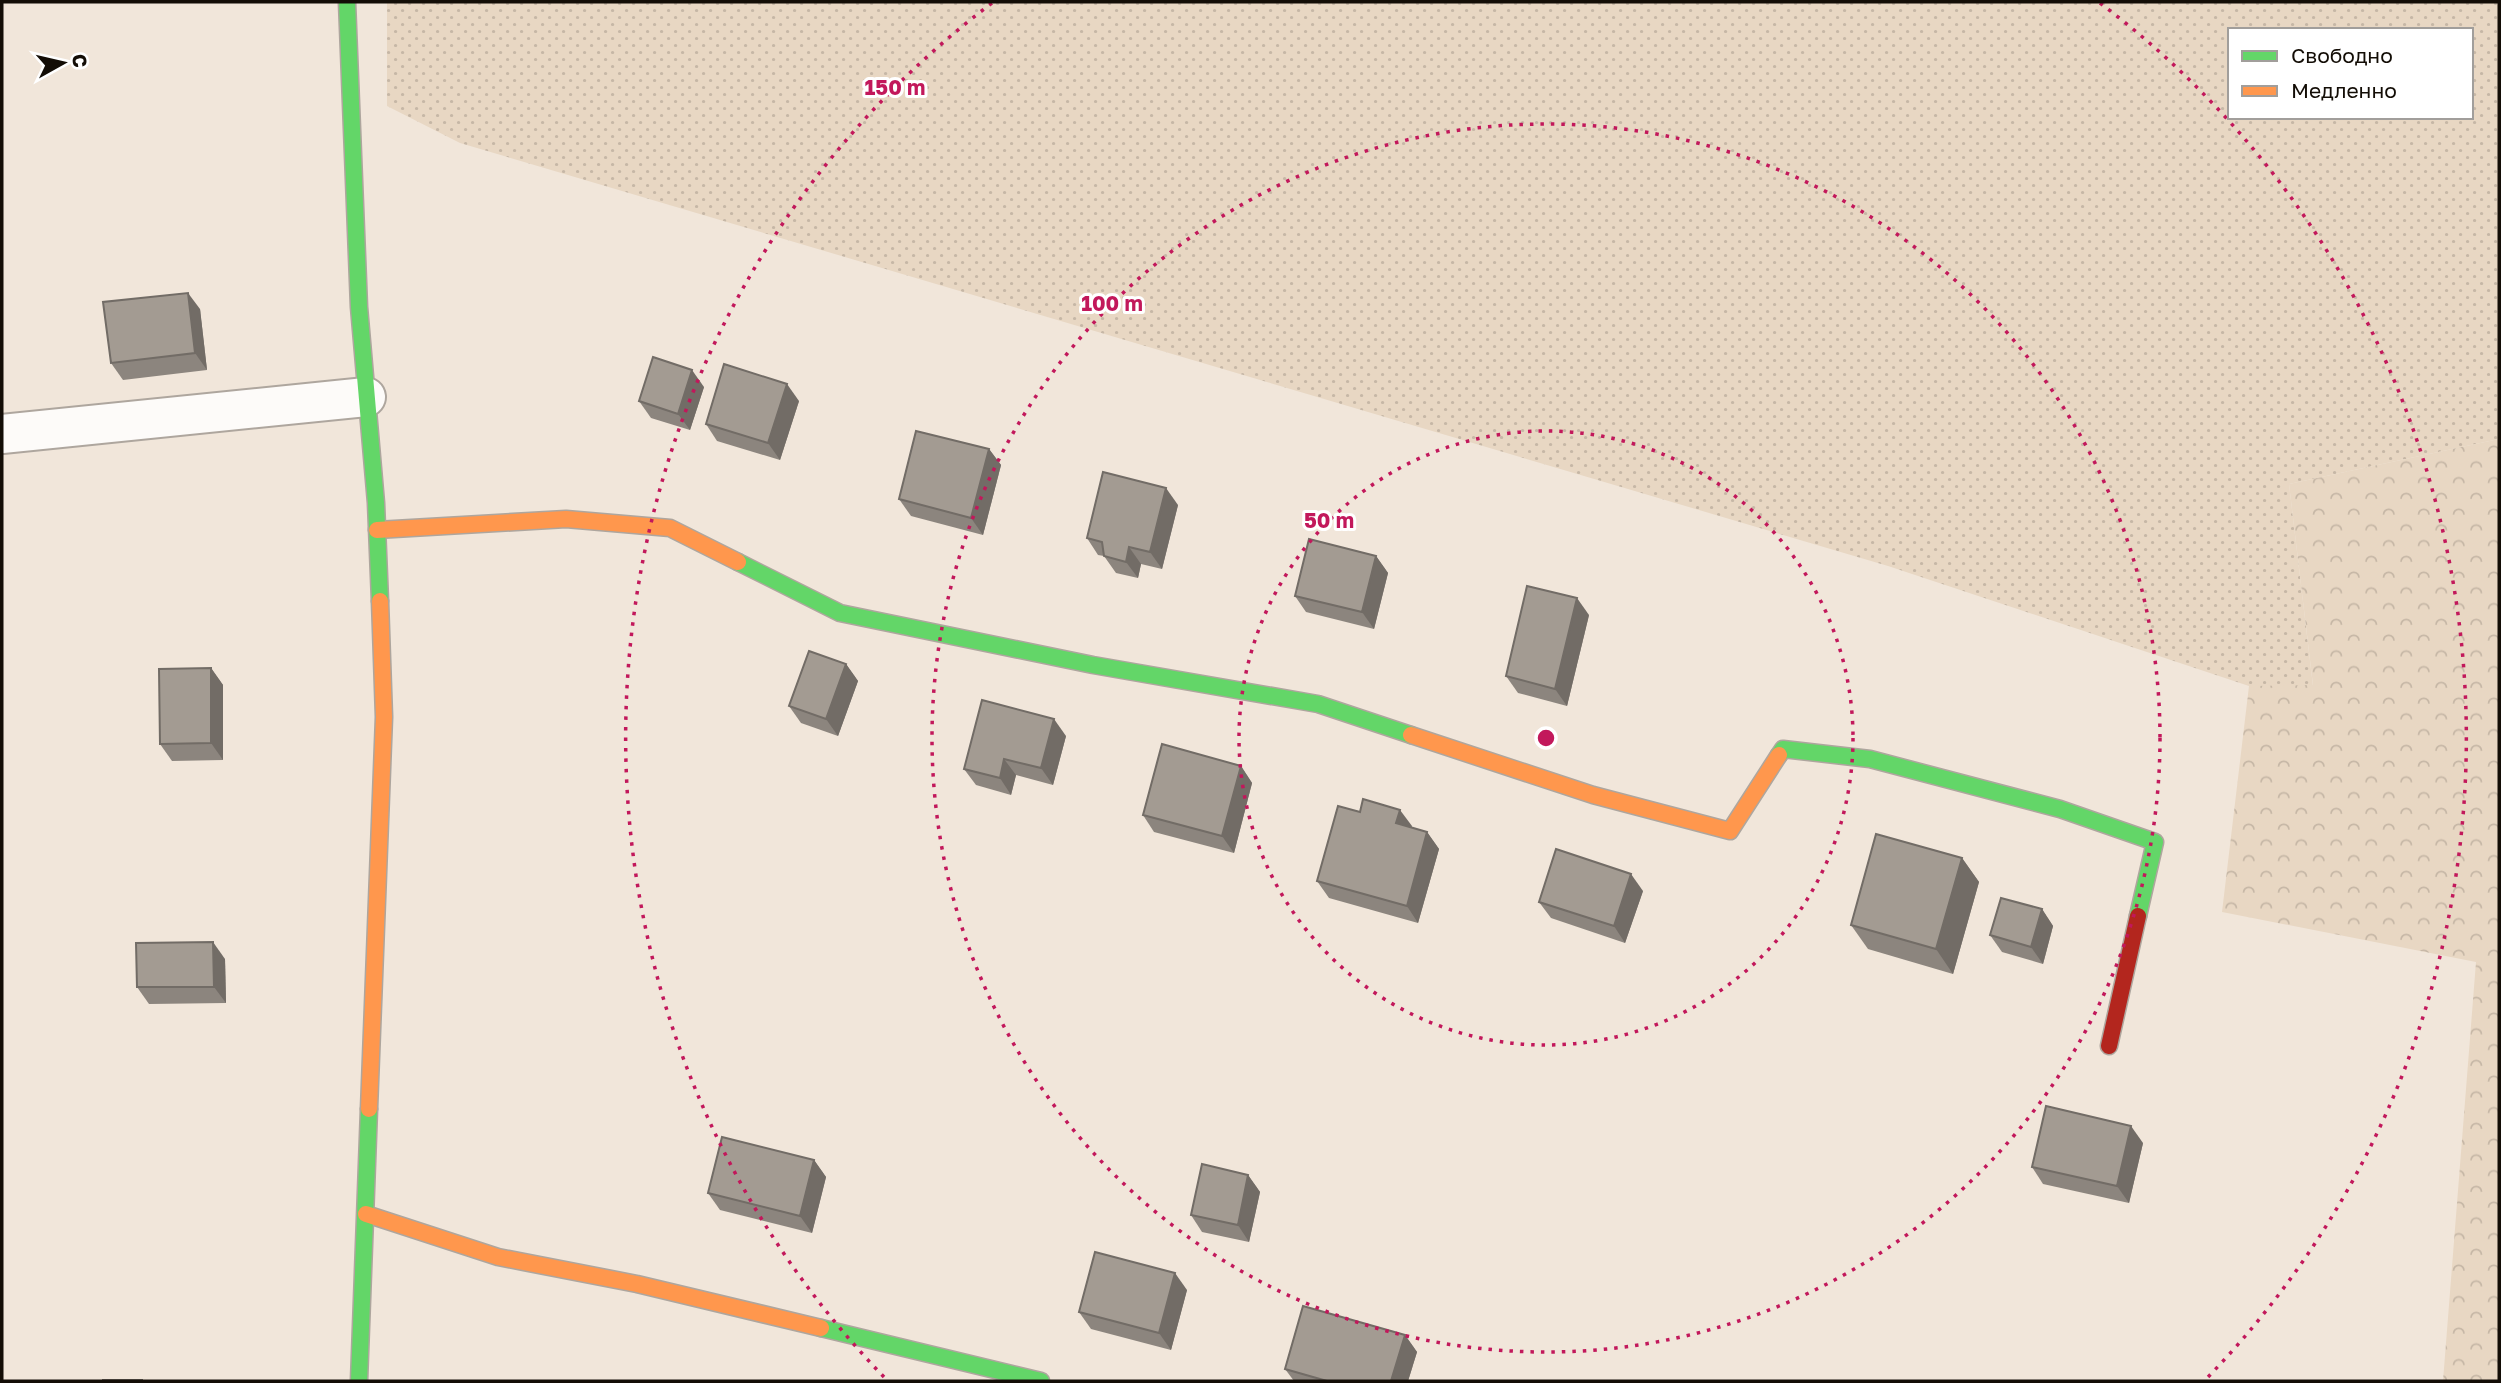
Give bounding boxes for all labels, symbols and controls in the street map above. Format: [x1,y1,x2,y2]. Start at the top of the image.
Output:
north arrow [28,28,98,98]
legend [2228,28,2473,119]
text: Свободно [2291,42,2393,68]
text: С [68,52,93,69]
text: 150 m [865,74,925,100]
text: Медленно [2291,77,2397,103]
text: 100 m [1081,290,1143,316]
text: 50 m [1304,507,1354,533]
centre of rings [1534,726,1558,750]

